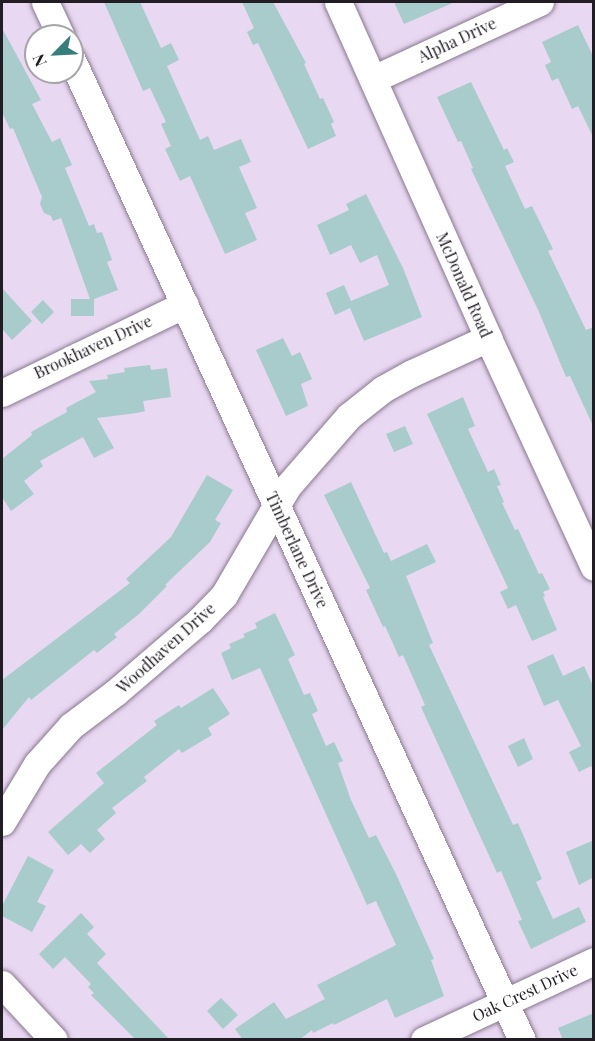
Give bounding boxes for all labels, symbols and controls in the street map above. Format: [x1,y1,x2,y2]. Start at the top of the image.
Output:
street label: Alpha Drive [415,13,499,67]
north arrow [24,24,84,84]
text: N [27,51,51,70]
street label: McDonald Road [432,229,496,341]
street label: Brookhaven Drive [31,311,155,383]
street label: Timberlane Drive [262,489,332,611]
street label: Woodhaven Drive [113,599,219,697]
street label: Oak Crest Drive [469,960,581,1026]

